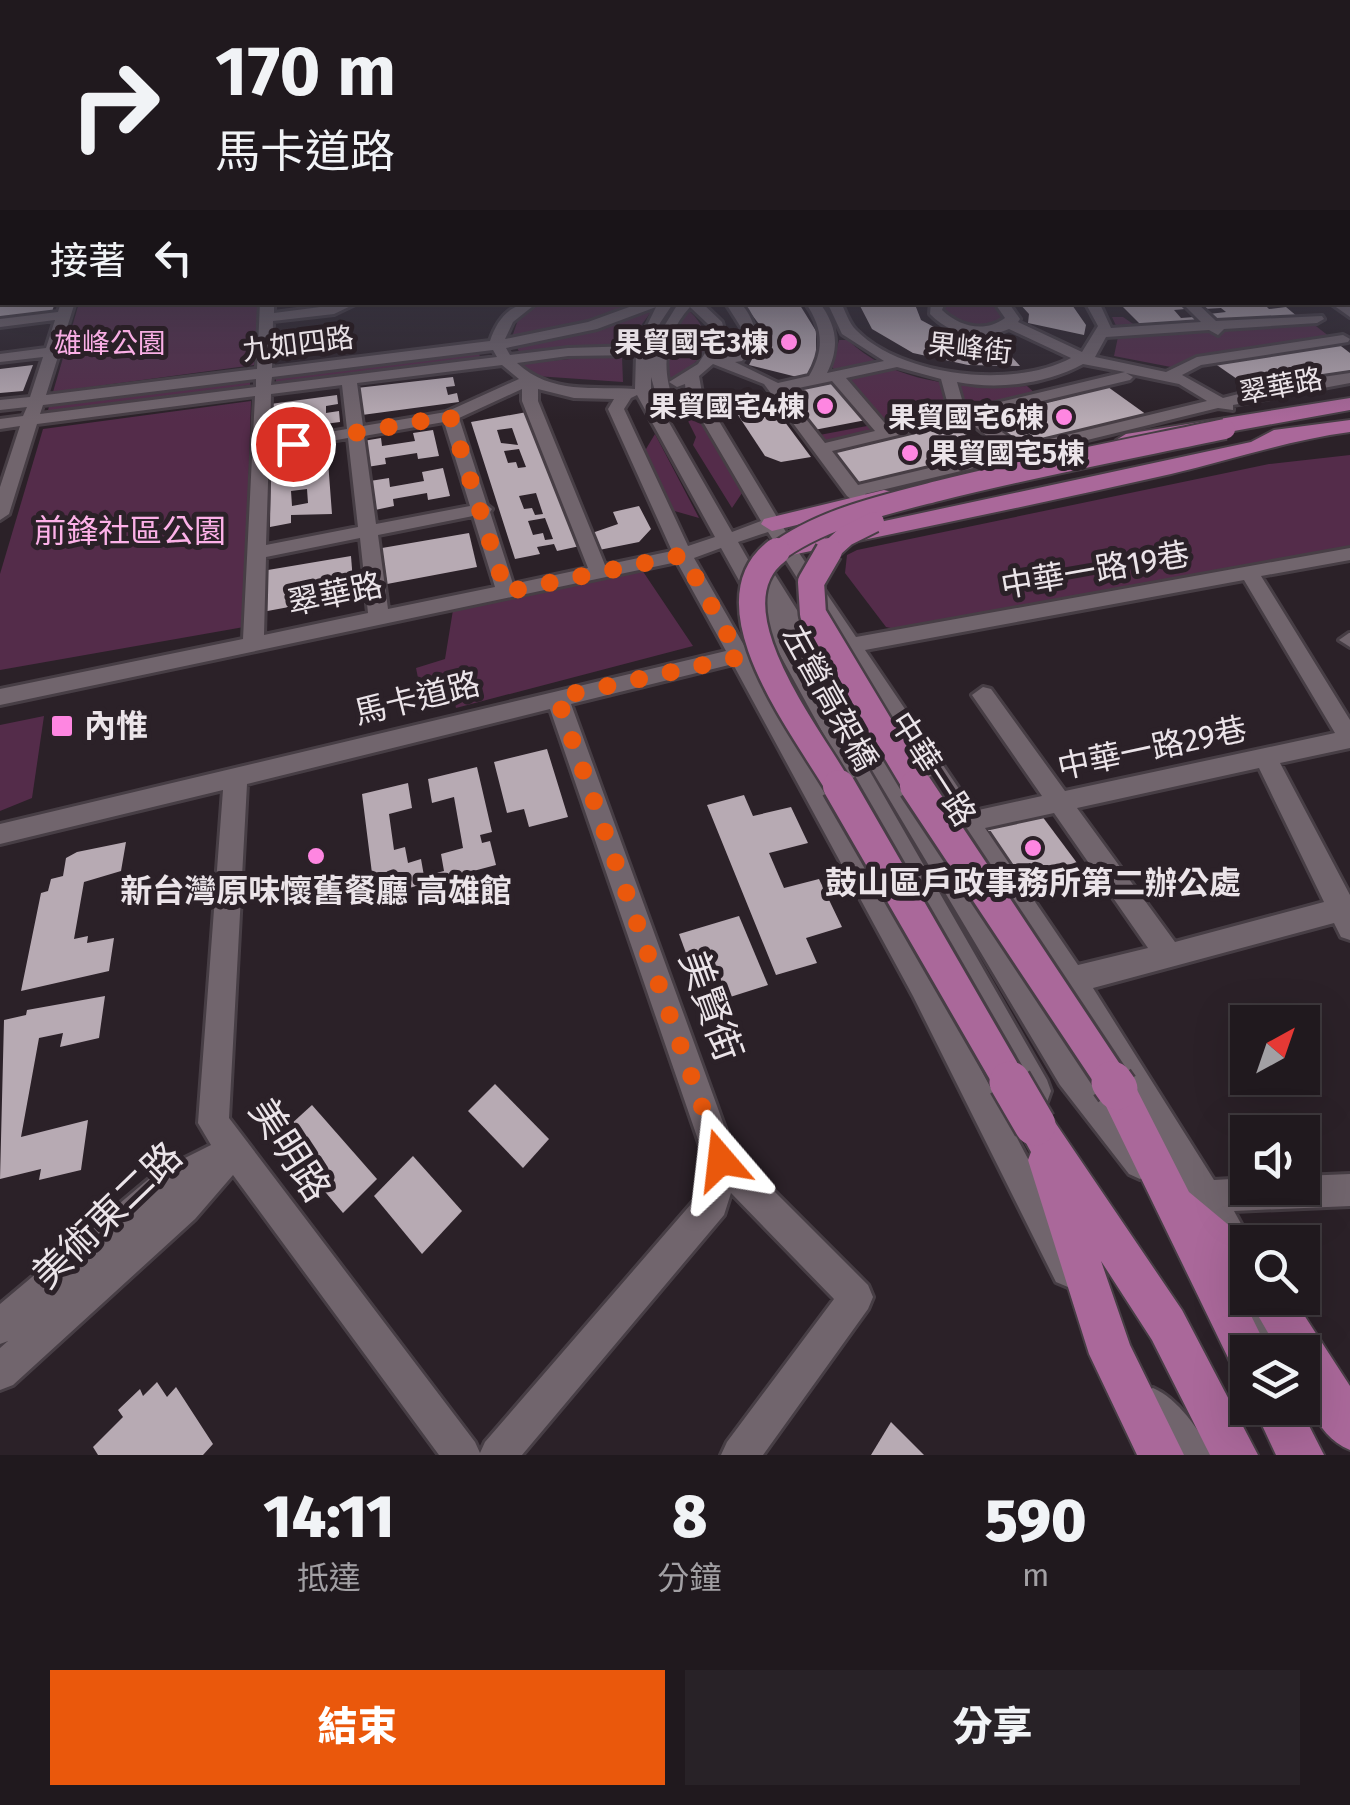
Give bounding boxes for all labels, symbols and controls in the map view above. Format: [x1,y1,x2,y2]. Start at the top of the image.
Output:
text: 170 m [215,30,396,114]
icon: right [50,40,180,170]
text: 馬卡道路 [215,125,395,179]
icon: left [146,230,201,285]
text: 接著 [50,238,126,284]
street label: 九如四路 [240,321,356,367]
place label: 果貿國宅3棟 [614,326,769,359]
park label: 雄峰公園 [54,327,166,360]
street label: 果峰街 [926,327,1014,369]
marker: 果貿國宅3棟 [778,331,800,353]
street label: 翠華路 [1237,362,1325,410]
place label: 果貿國宅4棟 [649,390,805,423]
marker: 果貿國宅4棟 [814,395,836,417]
place label: 果貿國宅6棟 [888,401,1044,434]
pin [251,402,336,487]
marker: 果貿國宅6棟 [1053,406,1075,428]
icon: arrive [266,417,321,472]
place label: 果貿國宅5棟 [930,437,1085,470]
marker: 果貿國宅5棟 [899,442,921,464]
park label: 前鋒社區公園 [34,512,226,550]
street label: 中華一路19巷 [998,535,1192,605]
street label: 翠華路 [284,565,386,623]
street label: 左營高架橋 [775,619,885,777]
street label: 馬卡道路 [350,664,484,732]
street label: 中華一路 [882,705,984,833]
place label: 內惟 [84,707,148,745]
street label: 中華一路29巷 [1054,709,1250,787]
marker: 內惟 [49,713,75,739]
marker: 鼓山區戶政事務所第二辦公處 [1022,837,1044,859]
marker: 新台灣原味懷舊餐廳 高雄館 [305,845,327,867]
place label: 鼓山區戶政事務所第二辦公處 [825,864,1241,902]
place label: 新台灣原味懷舊餐廳 高雄館 [120,872,512,910]
street label: 美賢街 [670,945,752,1067]
north arrow [1230,1005,1320,1095]
map controls [1230,1005,1320,1425]
street label: 美明路 [240,1090,340,1210]
position arrow [669,1108,773,1212]
button: sound [1230,1115,1320,1205]
street label: 美術東二路 [23,1132,191,1298]
button: search [1230,1225,1320,1315]
button: layers [1230,1335,1320,1425]
text: 14:11 [263,1481,394,1553]
text: 8 [672,1481,707,1553]
text: 590 [985,1485,1087,1557]
text: m [1022,1556,1049,1594]
text: 抵達 [297,1559,361,1597]
text: 分鐘 [658,1559,722,1597]
button: 結束 [50,1670,665,1785]
button: 分享 [685,1670,1300,1785]

